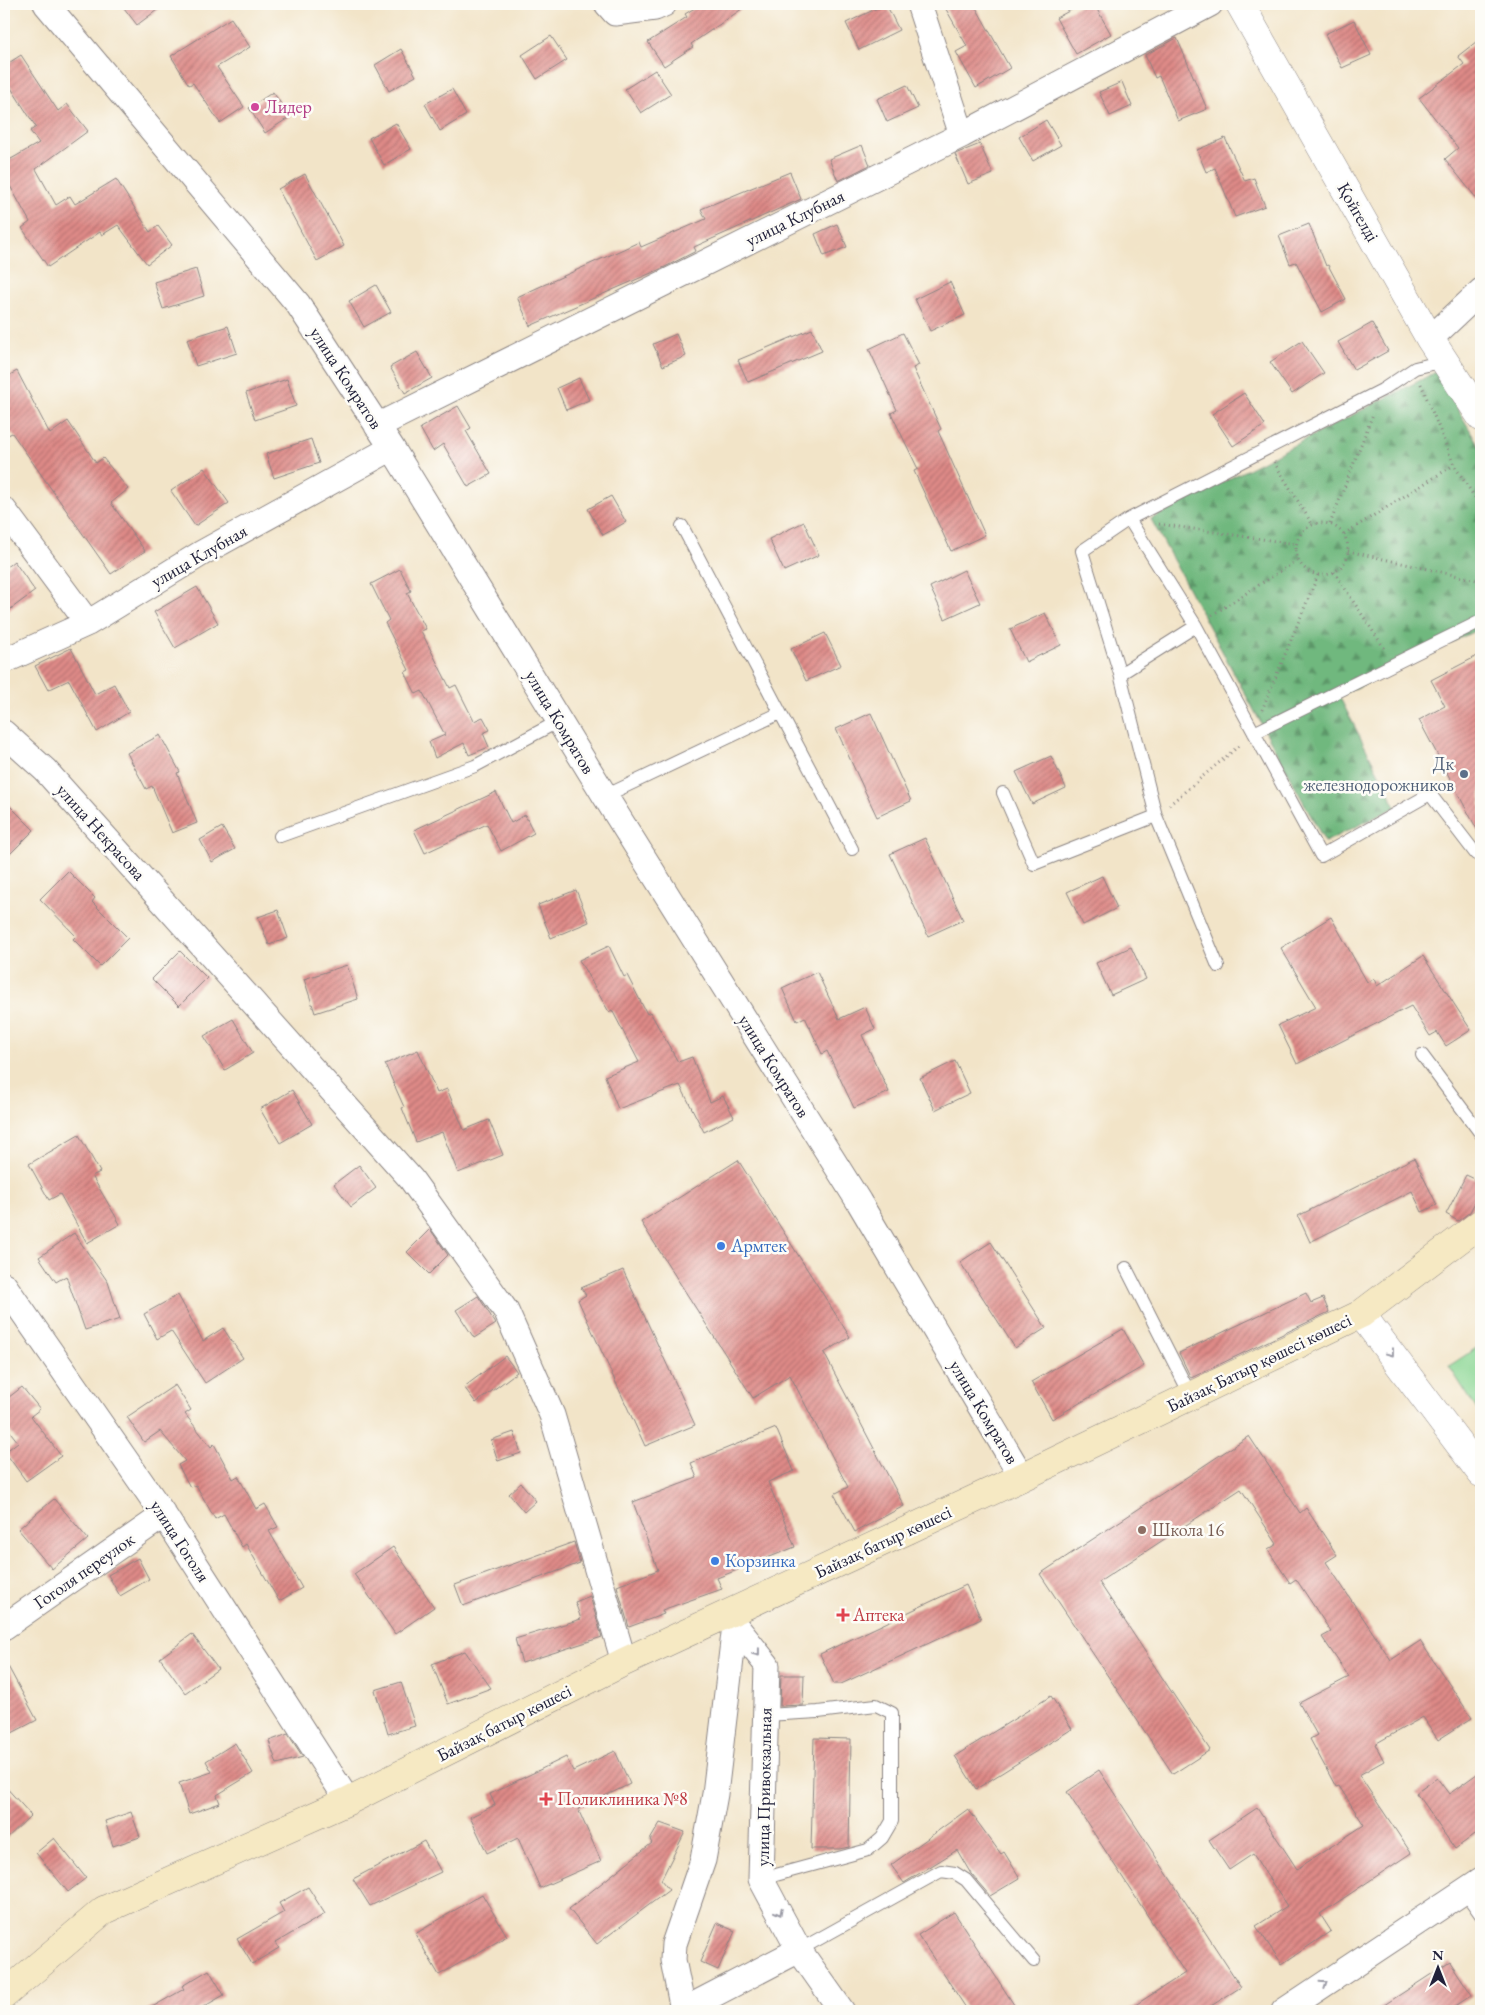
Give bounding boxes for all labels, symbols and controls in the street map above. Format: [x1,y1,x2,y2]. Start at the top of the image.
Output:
place label: Лидер [265,95,312,118]
marker: Лидер [249,101,261,113]
street label: Қойгелді [1332,178,1385,246]
street label: улица Клубная [742,184,848,251]
street label: улица Комратов [305,322,388,433]
street label: улица Клубная [147,519,251,592]
street label: улица Комратов [520,666,601,778]
place label: Дк железнодорожников [1303,752,1454,796]
marker: Дк железнодорожников [1458,768,1470,780]
street label: улица Некрасова [52,778,152,886]
street label: улица Комратов [734,1010,815,1122]
place label: Армтек [730,1234,787,1257]
marker: Армтек [715,1240,727,1252]
street label: Байзақ Батыр қөшесі көшесі [1163,1308,1355,1417]
one-way arrow [1385,1347,1393,1356]
street label: улица Комратов [944,1356,1025,1468]
street label: улица Гоголя [145,1495,216,1586]
street label: Байзақ батыр көшесі [811,1500,955,1583]
place label: Школа 16 [1152,1518,1224,1541]
marker: Школа 16 [1136,1524,1148,1536]
street label: Гоголя переулок [29,1527,139,1614]
place label: Корзинка [725,1549,797,1572]
marker: Корзинка [709,1555,721,1567]
place label: Аптека [852,1603,905,1626]
marker: Аптека [837,1609,849,1621]
one-way arrow [751,1647,759,1656]
street label: Байзақ батыр көшесі [432,1678,576,1766]
street label: улица Привокзальная [751,1707,776,1867]
place label: Поликлиника №8 [557,1787,688,1810]
marker: Поликлиника №8 [539,1792,553,1806]
one-way arrow [773,1907,783,1916]
north arrow [1412,1942,1462,1992]
text: N [1432,1946,1444,1964]
one-way arrow [1318,1981,1328,1990]

